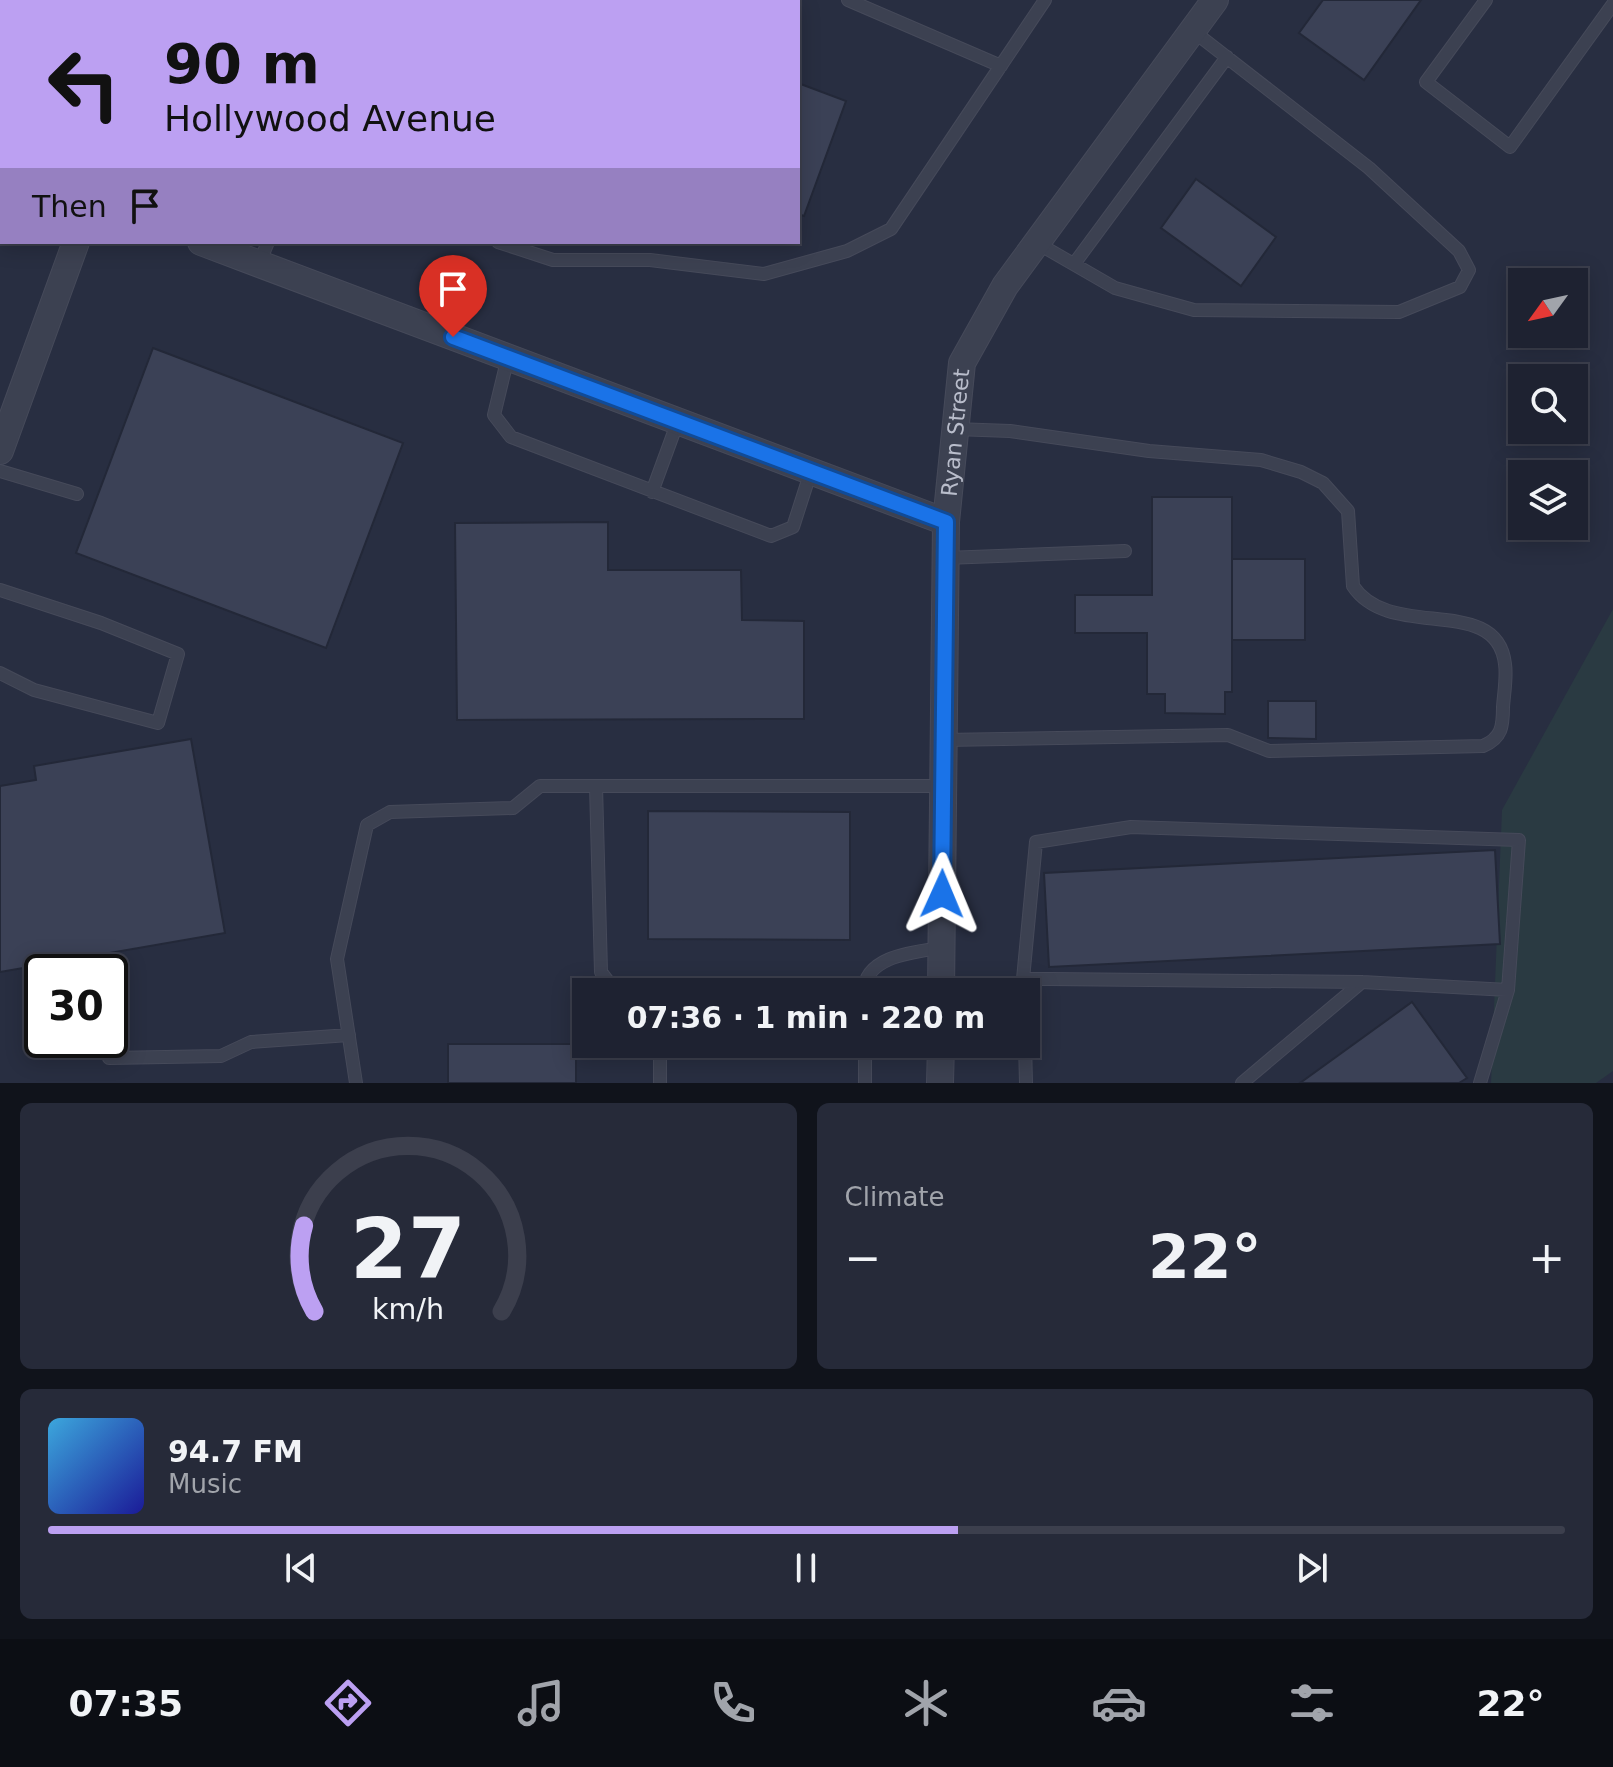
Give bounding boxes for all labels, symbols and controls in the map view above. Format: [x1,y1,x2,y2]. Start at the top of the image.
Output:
text: 90 m [164,31,320,96]
icon: left [32,32,136,136]
text: Hollywood Avenue [164,98,496,139]
icon: arrive [123,184,167,228]
text: Then [32,189,107,224]
pin [419,255,487,337]
icon: arrive [431,267,475,311]
north arrow [1508,268,1588,348]
map controls [1508,268,1588,540]
button: search [1508,364,1588,444]
street label: Ryan Street [936,367,974,498]
button: layers [1508,460,1588,540]
position arrow [900,852,984,936]
speed limit sign: 30 [24,954,128,1058]
text: 07:36 · 1 min · 220 m [627,1000,985,1035]
text: Climate [845,1182,945,1212]
text: 27 [350,1201,466,1298]
text: 22° [1148,1222,1262,1292]
text: − [845,1232,881,1283]
text: + [1528,1232,1565,1283]
text: km/h [372,1292,444,1326]
text: 94.7 FM [168,1434,303,1469]
text: Music [168,1469,242,1499]
icon: previous [279,1546,323,1590]
icon: pause [784,1546,828,1590]
icon: next [1290,1546,1334,1590]
icon: directions [320,1675,376,1731]
icon: music [513,1675,569,1731]
icon: phone [705,1675,761,1731]
icon: climate [898,1675,954,1731]
icon: car [1091,1675,1147,1731]
icon: filters [1284,1675,1340,1731]
text: 07:35 [68,1683,183,1724]
text: 22° [1476,1683,1545,1724]

